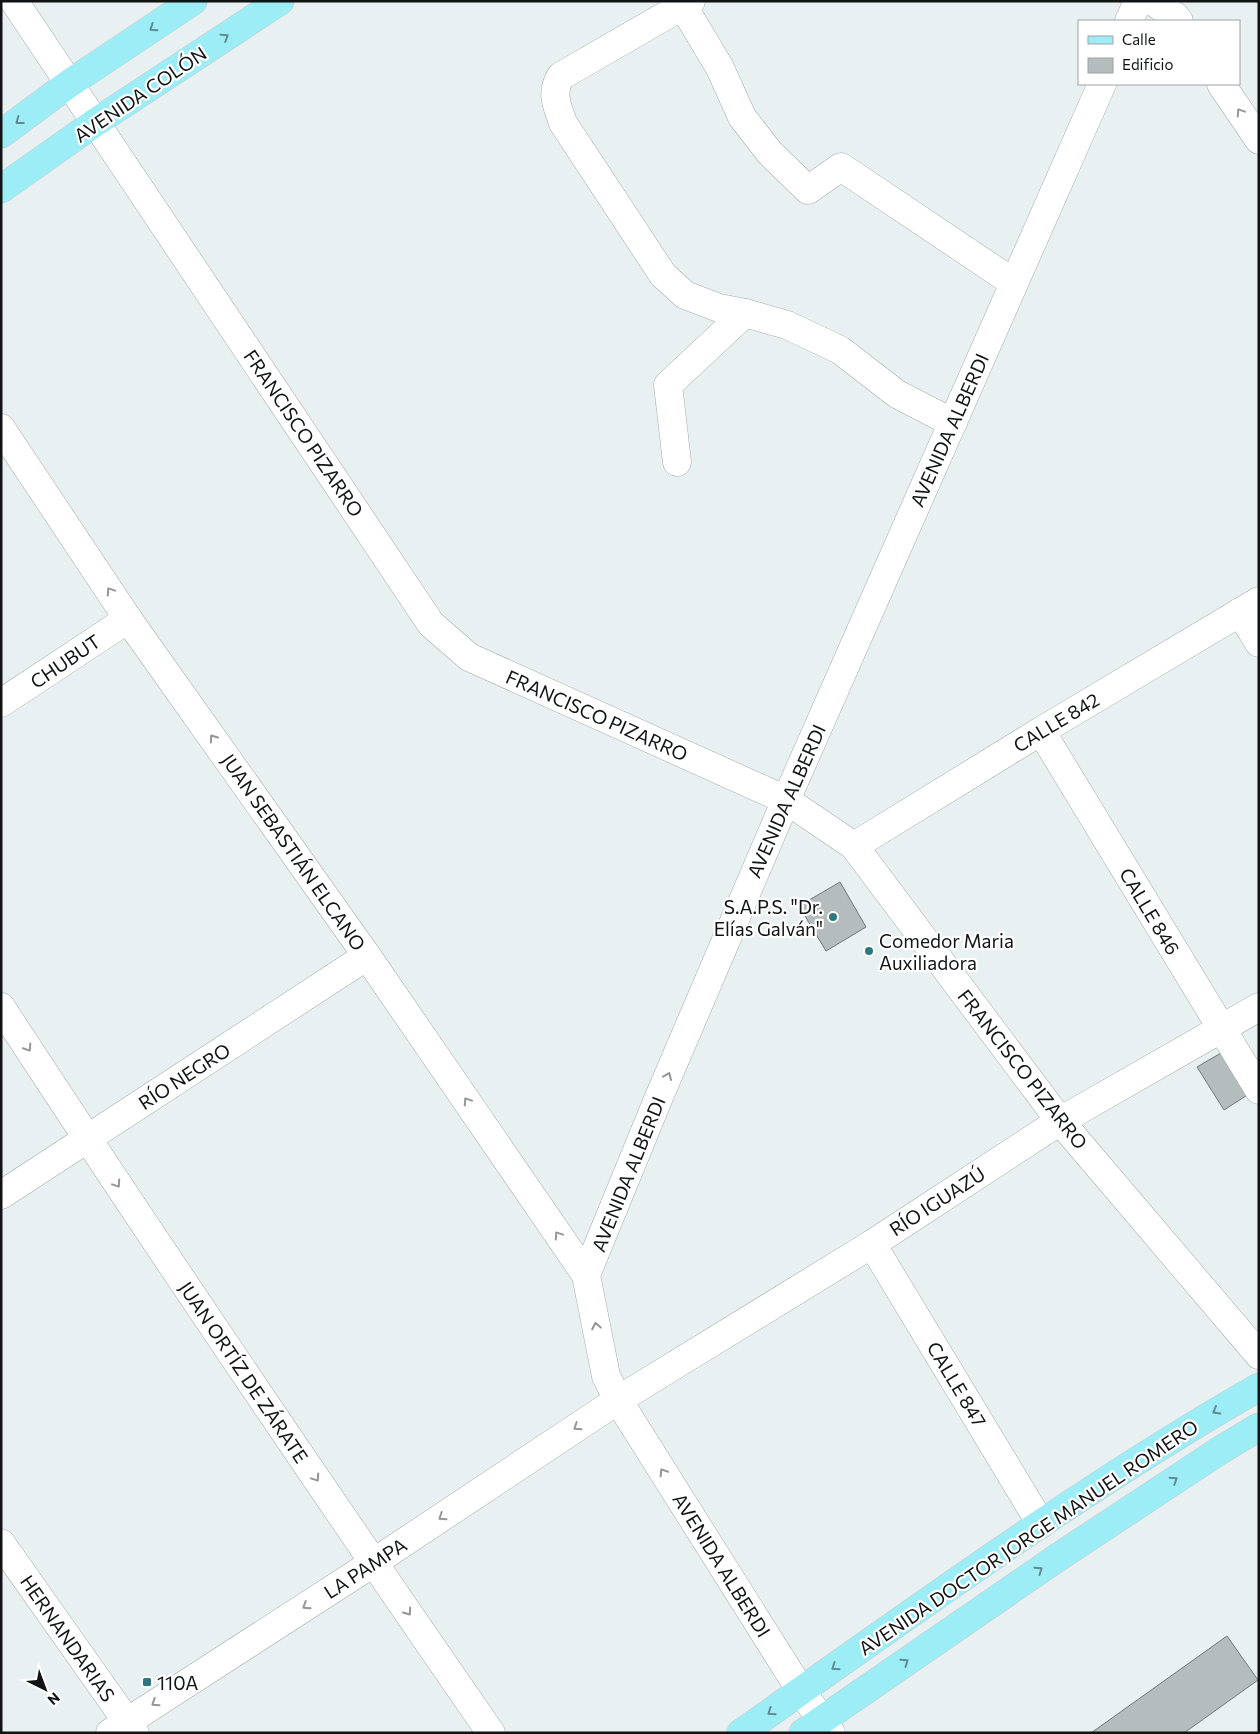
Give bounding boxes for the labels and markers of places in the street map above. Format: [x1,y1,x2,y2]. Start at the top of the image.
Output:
place label: S.A.P.S. "Dr. Elías Galván" [714,895,823,940]
marker: S.A.P.S. "Dr. Elías Galván" [827,911,839,923]
place label: Comedor Maria Auxiliadora [879,929,1014,974]
marker: Comedor Maria Auxiliadora [863,945,875,957]
place label: 110A [157,1671,198,1694]
marker: 110A [141,1676,153,1688]

